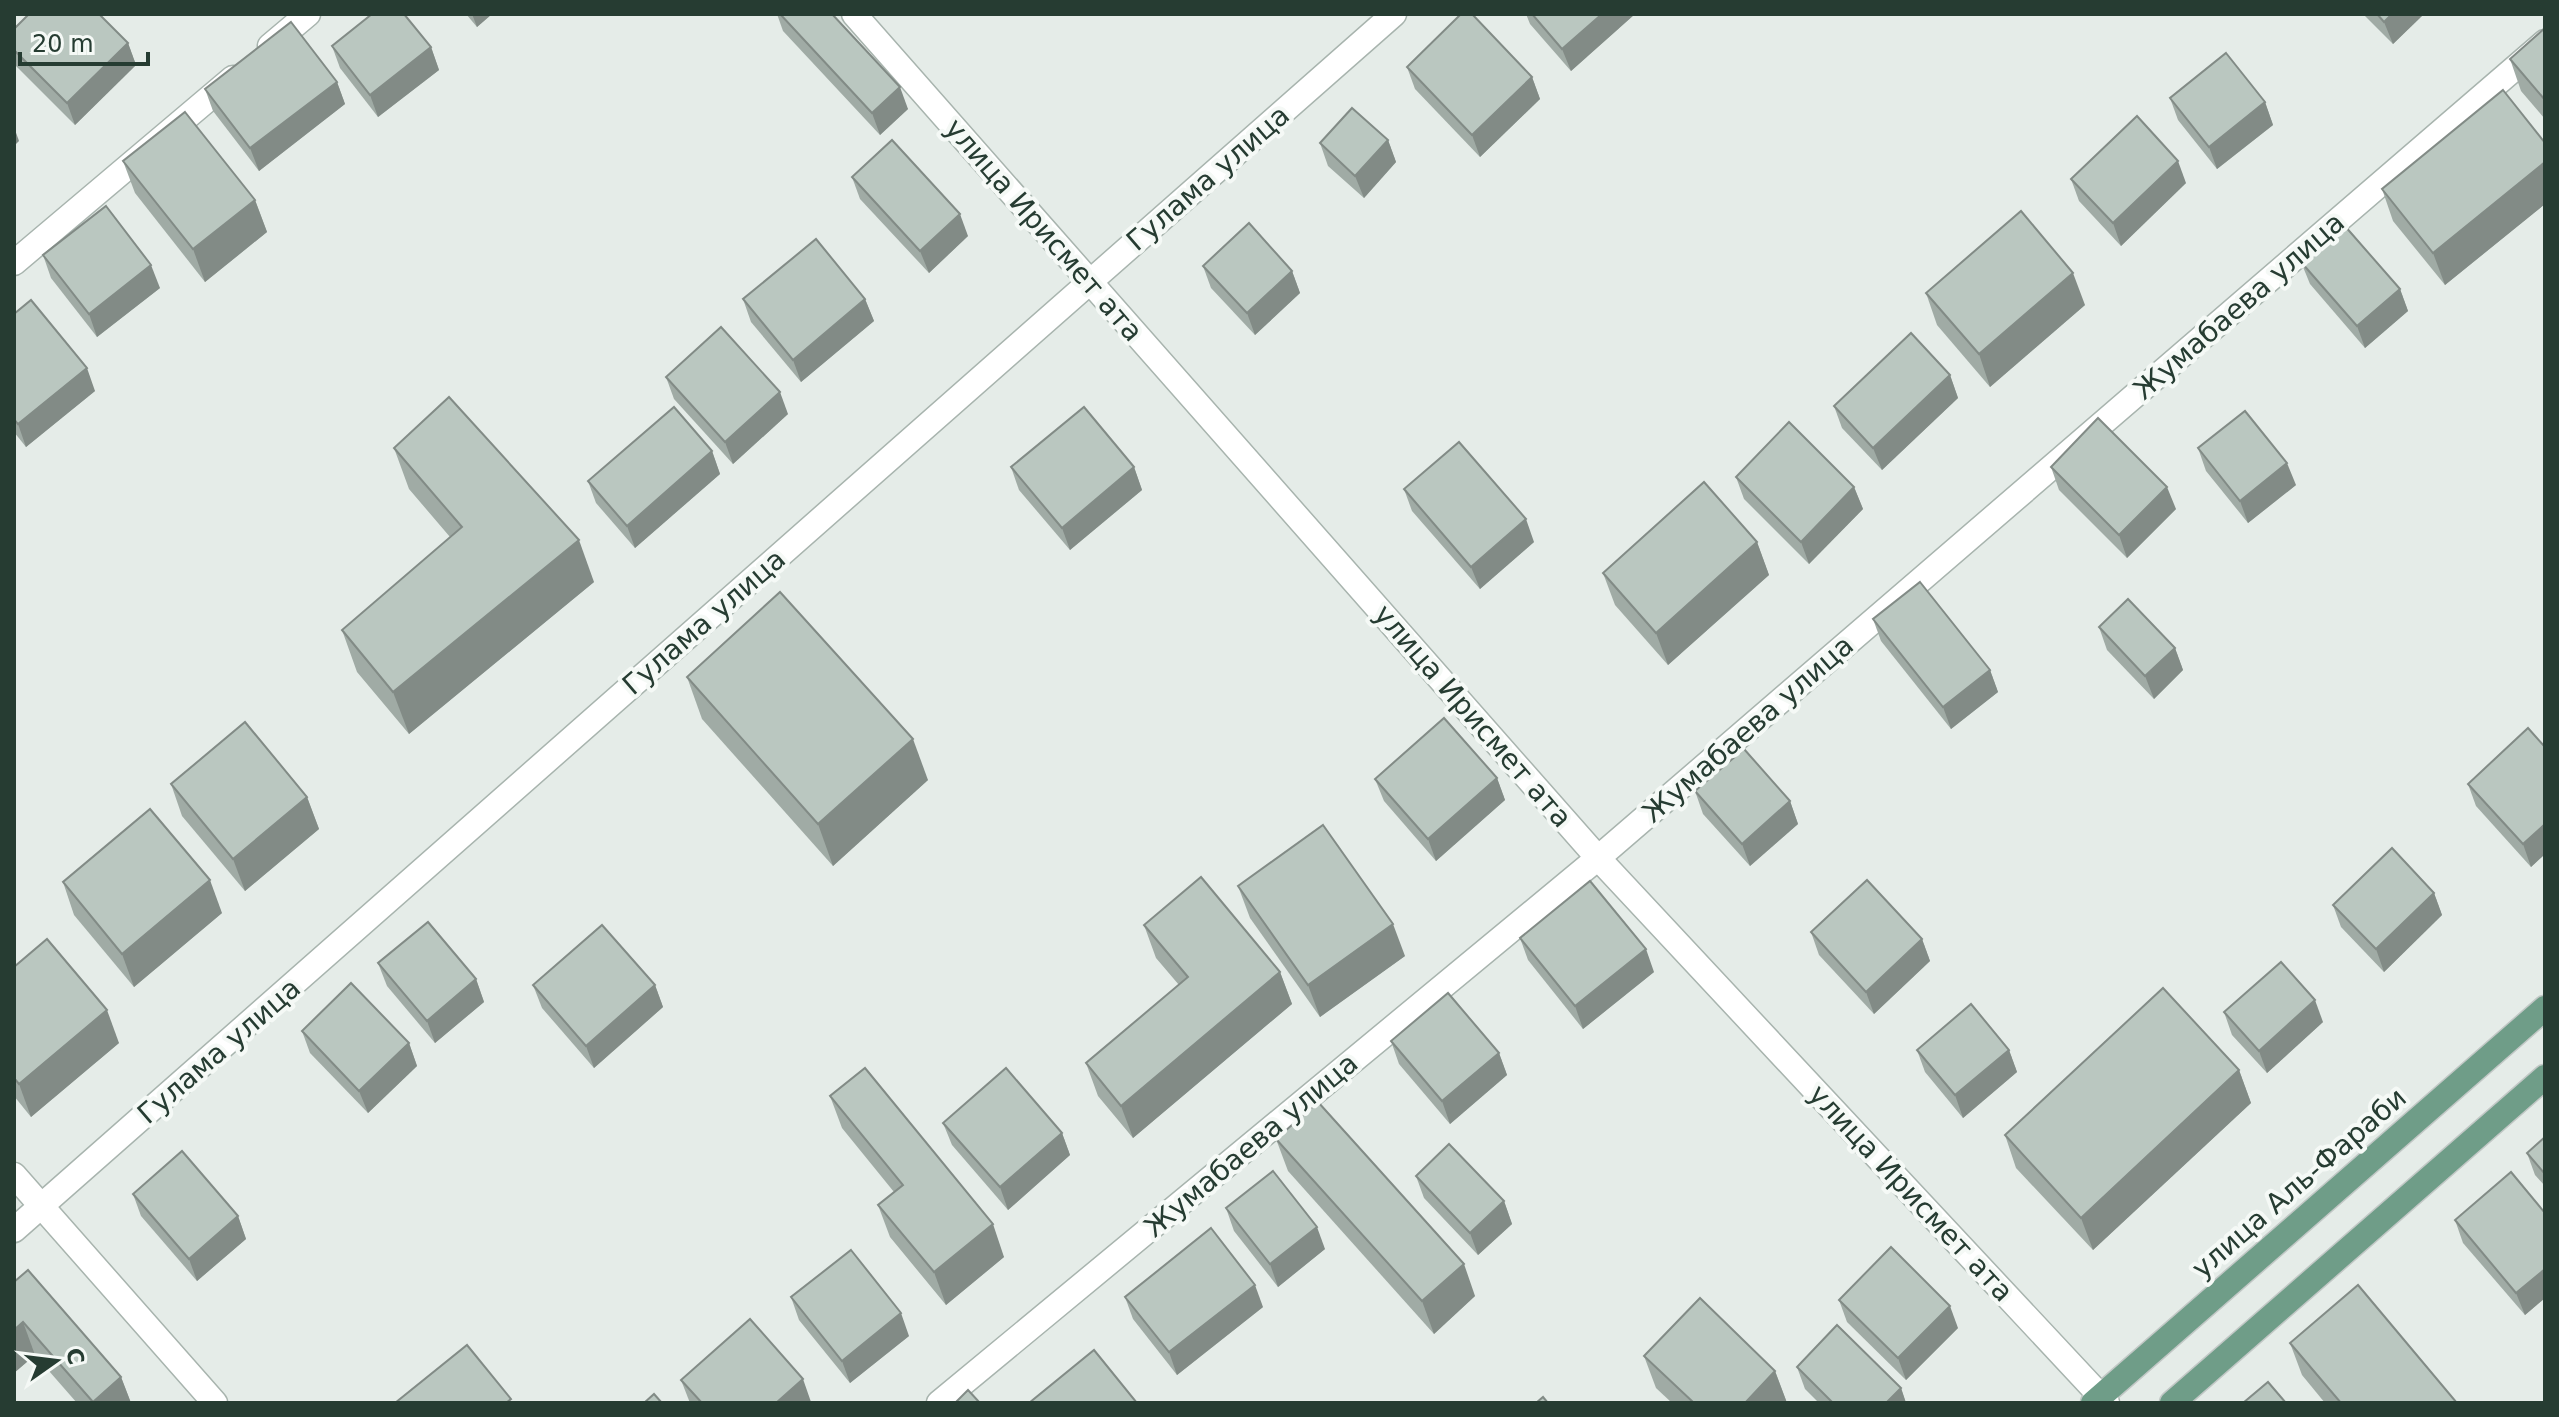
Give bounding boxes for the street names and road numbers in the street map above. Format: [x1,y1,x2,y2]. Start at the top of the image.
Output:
street label: Гулама улица [1120,98,1296,258]
street label: улица Ирисмет ата [938,112,1150,348]
street label: Жумабаева улица [2127,206,2351,406]
street label: Гулама улица [616,542,792,702]
street label: улица Ирисмет ата [1367,598,1579,834]
street label: Жумабаева улица [1636,629,1860,829]
street label: Гулама улица [131,971,307,1131]
street label: Жумабаева улица [1138,1046,1364,1244]
street label: улица Ирисмет ата [1802,1078,2020,1308]
street label: улица Аль-Фараби [2185,1081,2413,1285]

